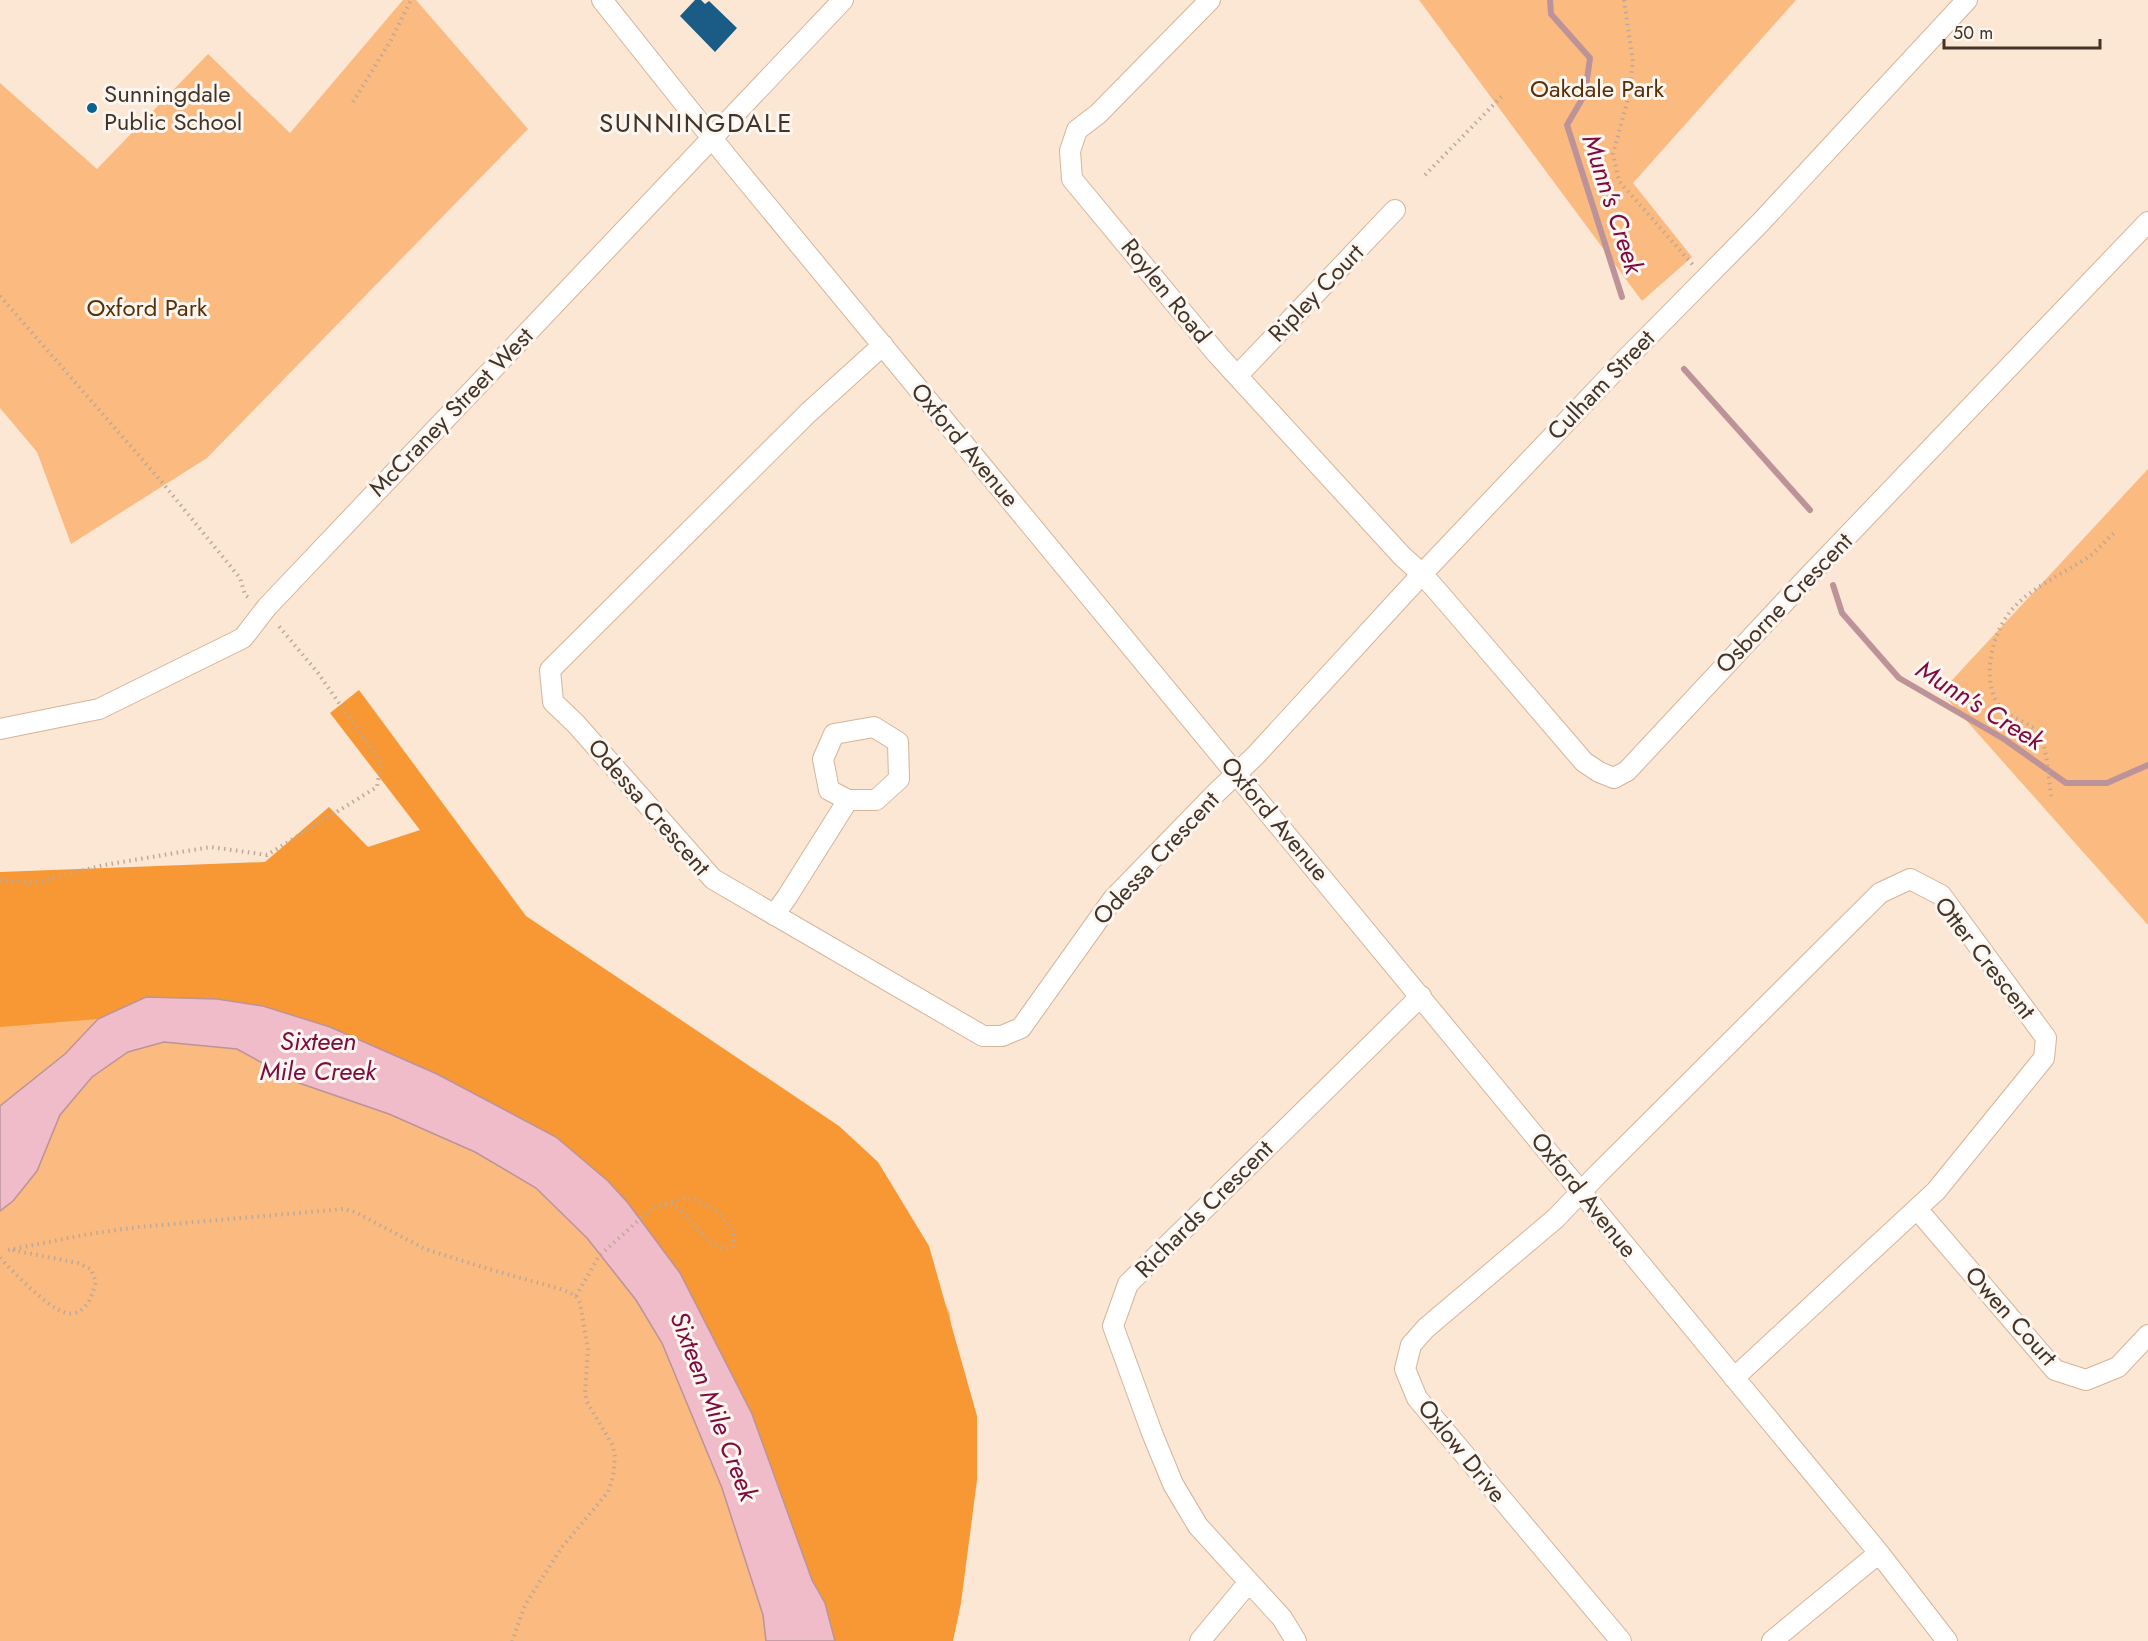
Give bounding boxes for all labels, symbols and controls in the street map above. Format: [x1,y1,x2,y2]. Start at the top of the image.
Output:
scale bar [1944,12,2100,50]
text: 50 m [1953,20,1993,46]
park label: Oakdale Park [1530,71,1665,106]
place label: Sunningdale Public School [104,76,242,139]
marker: Sunningdale Public School [85,101,99,115]
district label: SUNNINGDALE [599,104,793,142]
water label: Munn's Creek [1573,129,1654,280]
street label: Roylen Road [1113,231,1220,351]
street label: Ripley Court [1260,235,1372,350]
park label: Oxford Park [87,290,208,325]
street label: McCraney Street West [360,319,541,504]
street label: Culham Street [1539,321,1663,448]
street label: Oxford Avenue [903,375,1028,514]
street label: Osborne Crescent [1707,524,1860,681]
water label: Munn's Creek [1909,651,2053,760]
street label: Odessa Crescent [580,730,719,883]
street label: Oxford Avenue [1213,749,1338,888]
street label: Odessa Crescent [1084,783,1227,932]
street label: Otter Crescent [1926,889,2045,1026]
water label: Sixteen Mile Creek [260,1022,378,1090]
street label: Oxford Avenue [1523,1124,1646,1265]
street label: Richards Crescent [1127,1132,1281,1286]
street label: Owen Court [1957,1258,2066,1373]
water label: Sixteen Mile Creek [660,1306,768,1508]
street label: Oxlow Drive [1410,1391,1515,1510]

